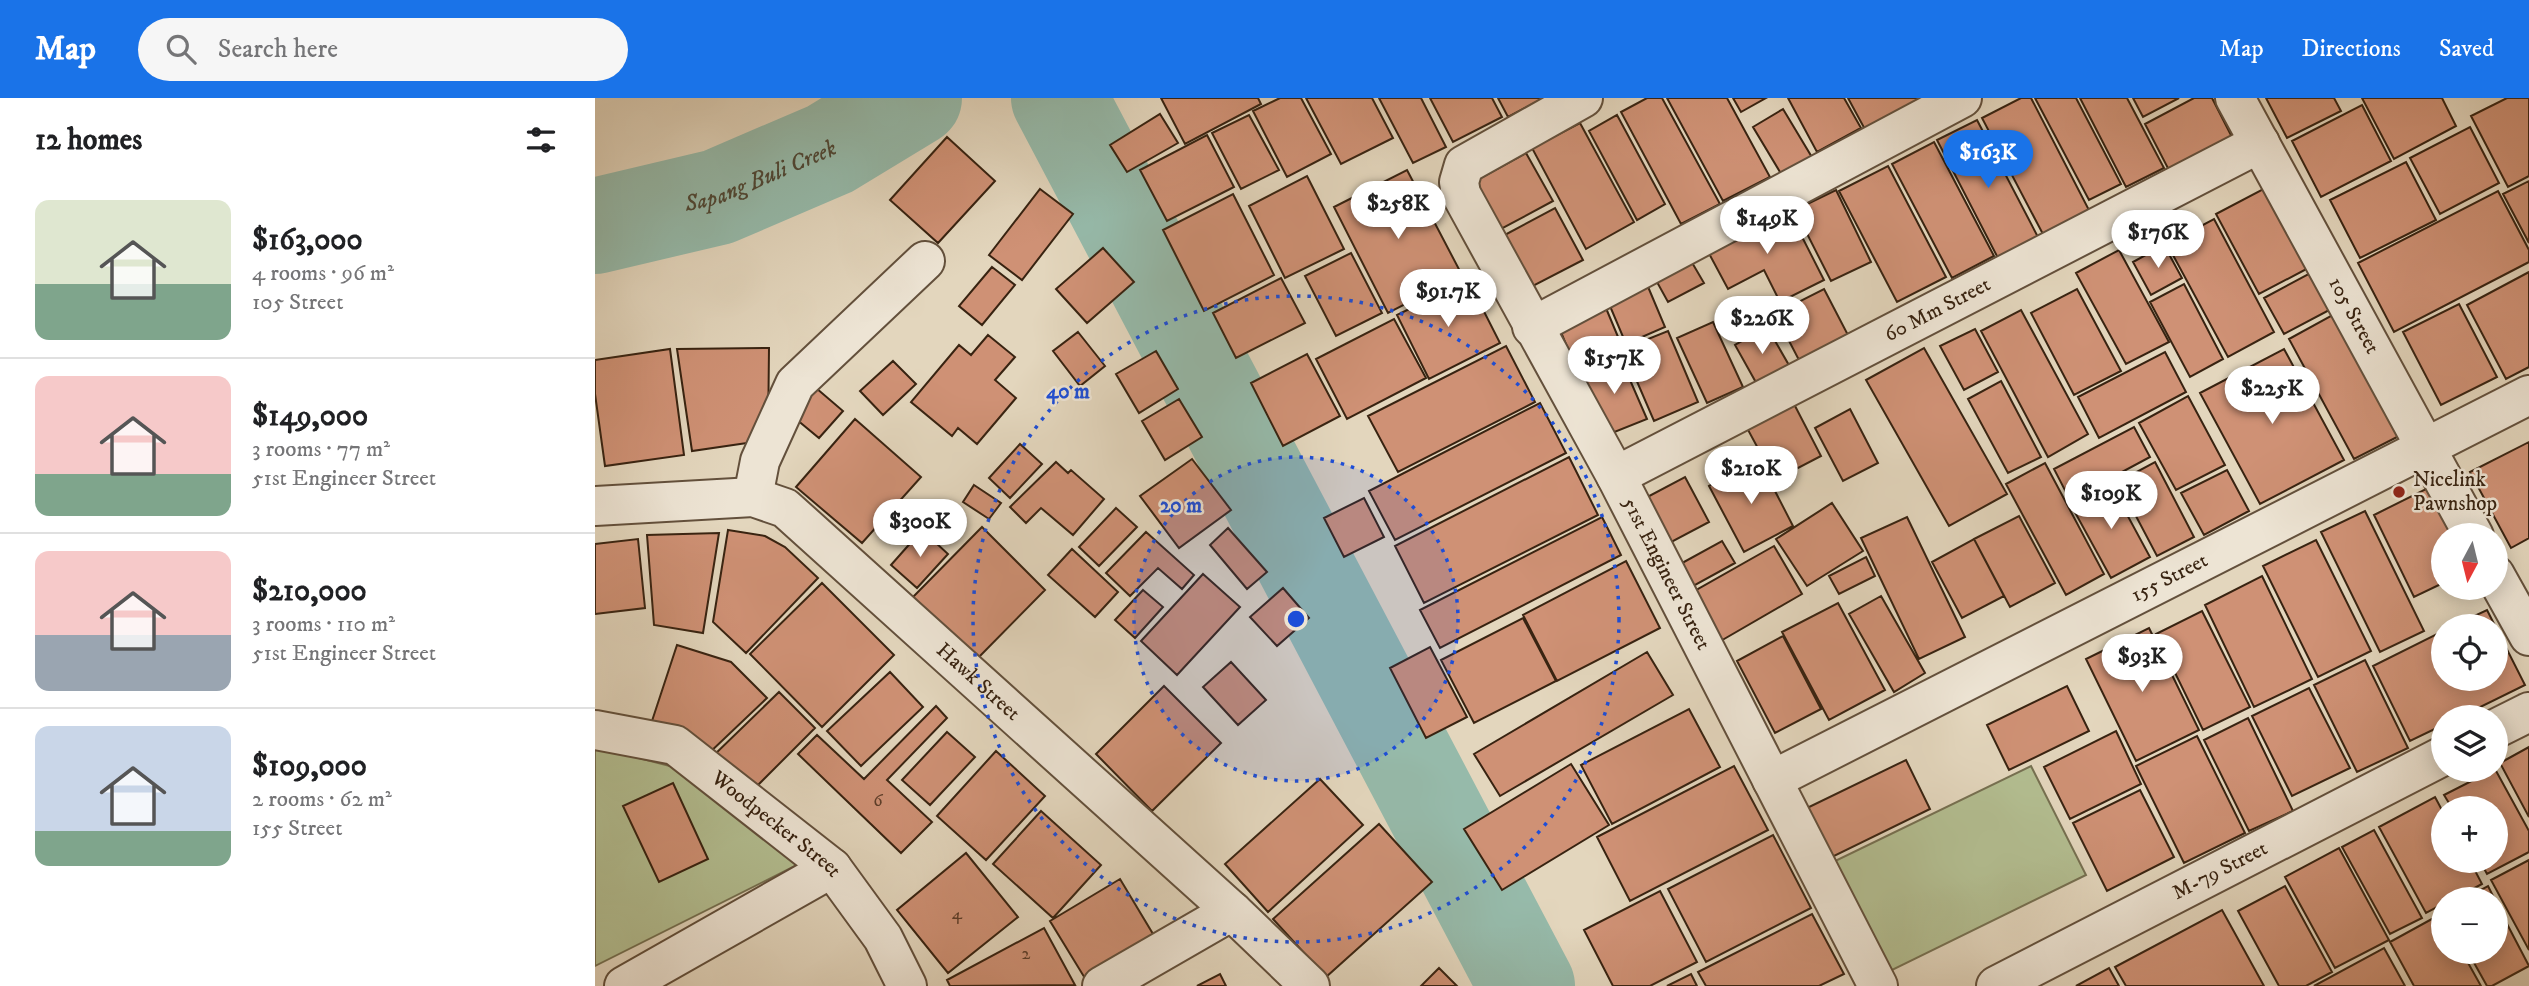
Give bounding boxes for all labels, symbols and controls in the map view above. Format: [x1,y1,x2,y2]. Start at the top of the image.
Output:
search box [138,18,628,81]
text: Map [35,29,96,70]
icon: search [162,30,200,68]
text: Search here [218,33,338,66]
text: Map [2219,34,2264,64]
text: Directions [2302,34,2401,64]
text: Saved [2439,34,2494,64]
icon: filters [522,121,560,159]
text: 12 homes [35,122,142,159]
pin: $163K [1939,130,2037,190]
water label: Sapang Buli Creek [681,134,842,219]
text: $163K [1959,138,2017,167]
pin: $258K [1349,181,1447,241]
text: $258K [1367,189,1429,218]
pin: $149K [1718,197,1816,256]
text: $149K [1736,204,1798,233]
pin: $176K [2109,211,2207,270]
text: $176K [2127,218,2189,247]
text: $163,000 [252,222,363,259]
icon: home [91,228,175,312]
text: 4 rooms · 96 m² [252,259,394,288]
pin: $91.7K [1391,270,1505,329]
street label: 60 Mm Street [1880,271,1995,348]
street label: 105 Street [2322,273,2385,359]
text: $91.7K [1416,277,1480,306]
text: 105 Street [252,288,344,317]
pin: $226K [1713,296,1811,356]
text: $226K [1730,304,1794,333]
pin: $157K [1565,336,1663,396]
text: $157K [1584,344,1644,373]
pin: $225K [2223,366,2321,426]
text: $225K [2241,374,2303,403]
text: 40 m [1046,379,1090,405]
text: $149,000 [252,398,368,435]
icon: home [91,404,175,488]
text: 3 rooms · 77 m² [252,435,390,464]
pin: $210K [1702,446,1800,506]
text: $210K [1721,454,1781,483]
text: 51st Engineer Street [252,464,436,493]
place label: Nicelink Pawnshop [2413,467,2497,517]
pin: $109K [2062,472,2160,531]
text: $109K [2081,479,2141,508]
marker: Nicelink Pawnshop [2391,484,2407,500]
text: 20 m [1160,493,1202,519]
street label: 51st Engineer Street [1616,493,1716,655]
pin: $300K [871,500,969,559]
text: $300K [889,507,951,536]
north arrow [2431,523,2508,600]
map controls [2431,523,2508,964]
street label: 155 Street [2127,547,2213,608]
text: $210,000 [252,573,367,610]
icon: home [91,579,175,663]
centre of rings [1284,607,1308,631]
text: 3 rooms · 110 m² [252,610,395,639]
button: locate [2431,614,2508,691]
pin: $93K [2101,634,2183,694]
street label: Hawk Street [931,637,1026,727]
text: 51st Engineer Street [252,639,436,668]
text: $93K [2118,642,2166,671]
button: layers [2431,705,2508,782]
text: $109,000 [252,748,367,785]
icon: home [91,754,175,838]
street label: Woodpecker Street [705,765,848,883]
text: 2 rooms · 62 m² [252,785,392,814]
house number: 6 [873,790,883,812]
button: + [2431,796,2508,873]
text: 155 Street [252,814,343,843]
street label: M-79 Street [2168,835,2272,906]
button: − [2431,887,2508,964]
house number: 4 [952,903,963,925]
house number: 2 [1022,943,1031,965]

